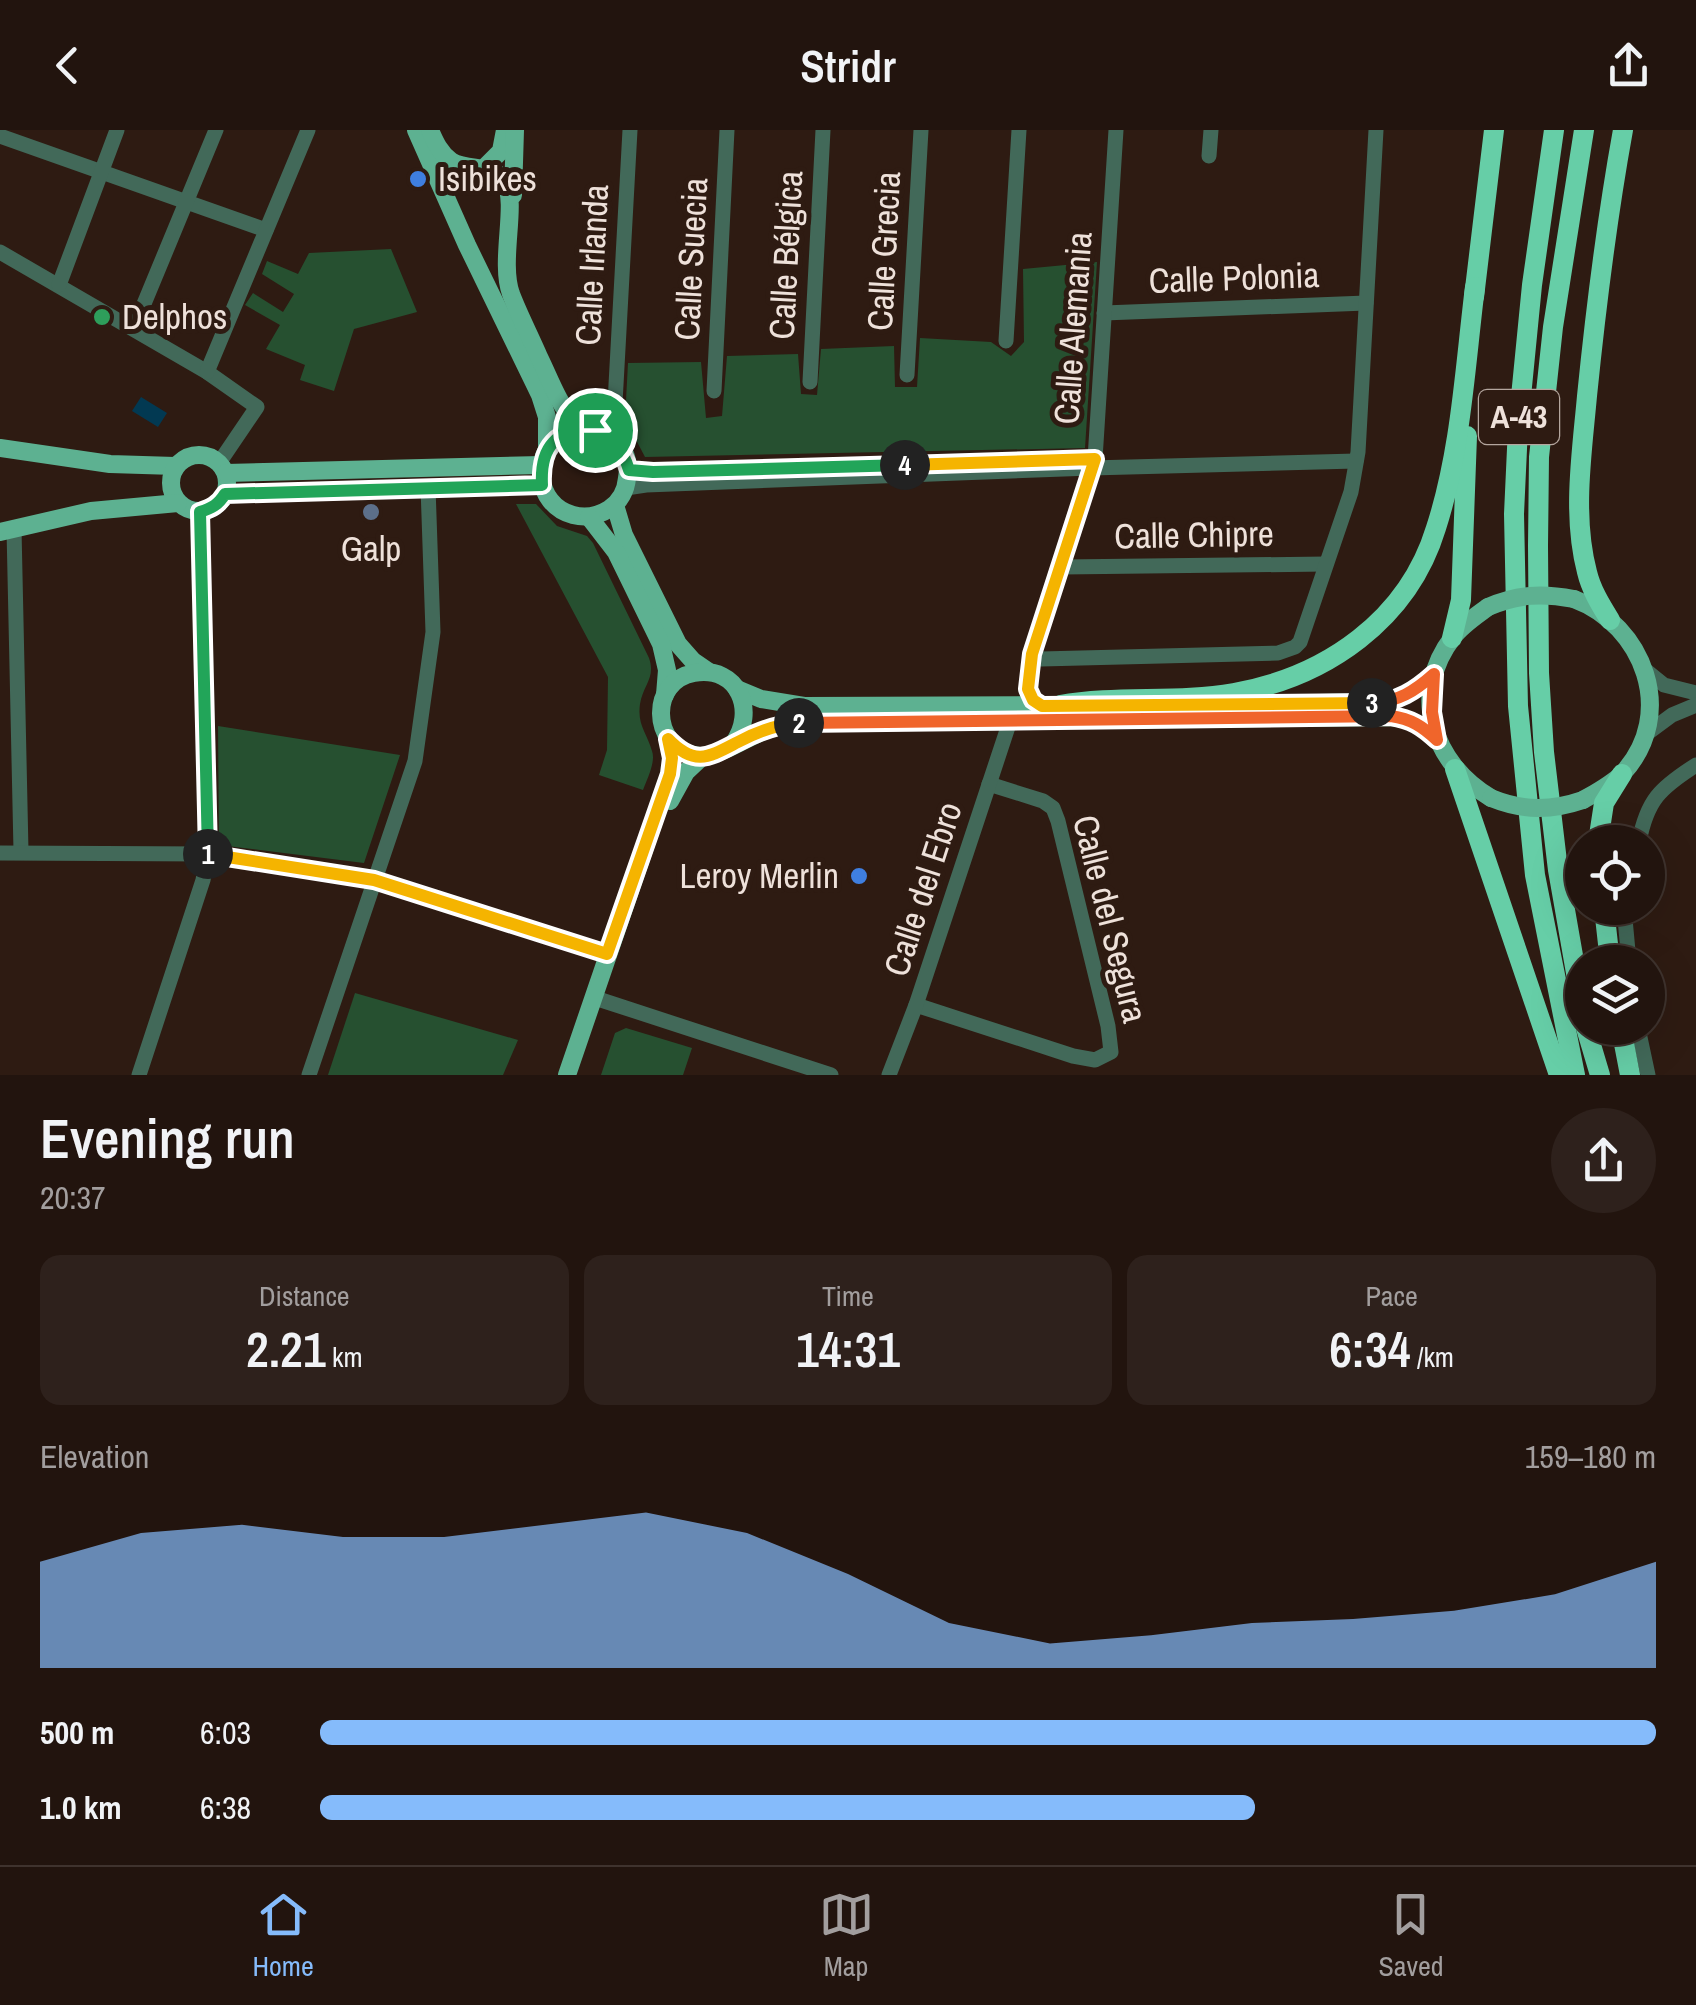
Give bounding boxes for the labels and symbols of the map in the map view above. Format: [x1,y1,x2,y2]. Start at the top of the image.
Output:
place label: Isibikes [438,155,537,202]
marker: Isibikes [407,168,429,190]
street label: Calle Bélgica [758,169,813,341]
street label: Calle Grecia [856,170,911,332]
street label: Calle Suecia [663,176,718,341]
street label: Calle Irlanda [564,183,619,347]
street label: Calle Alemania [1042,230,1103,426]
street label: Calle Polonia [1148,251,1320,304]
place label: Delphos [122,293,227,340]
marker: Delphos [91,306,113,328]
pin [553,388,638,473]
road number: A-43 [1479,390,1559,444]
pin: 4 [880,440,930,490]
marker: Galp [360,501,382,523]
street label: Calle Chipre [1114,510,1274,559]
place label: Galp [341,525,401,572]
pin: 3 [1347,678,1397,728]
pin: 2 [774,698,824,748]
street label: Calle del Ebro [872,796,973,982]
street label: Calle del Segura [1062,810,1159,1028]
pin: 1 [183,829,233,879]
place label: Leroy Merlin [680,852,839,899]
marker: Leroy Merlin [848,865,870,887]

